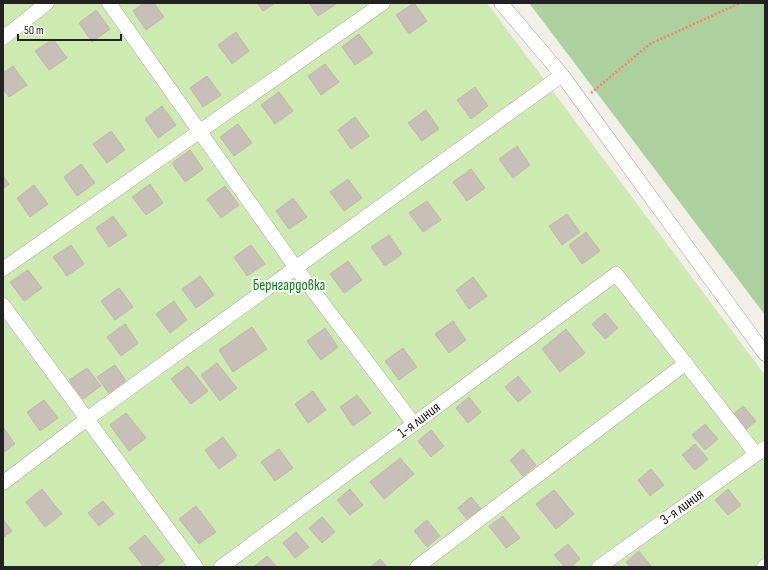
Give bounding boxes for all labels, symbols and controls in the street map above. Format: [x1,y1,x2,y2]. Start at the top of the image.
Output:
scale bar [18,16,121,42]
text: 50 m [24,23,44,38]
park label: Бернгардовка [253,276,326,295]
street label: 1-я линия [394,398,444,442]
street label: 3-я линия [656,485,708,529]

